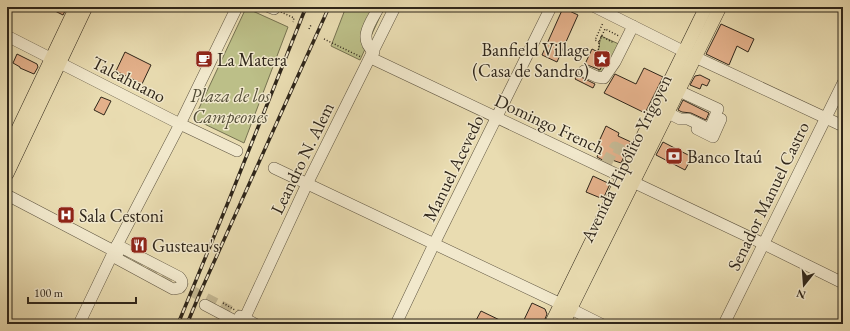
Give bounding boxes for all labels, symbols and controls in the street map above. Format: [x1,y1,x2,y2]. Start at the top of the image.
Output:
place label: Banfield Village (Casa de Sandro) [472,38,589,82]
place label: La Matera [217,48,288,71]
cafe icon: La Matera [194,49,214,69]
place icon: Banfield Village (Casa de Sandro) [592,49,612,69]
street label: Talcahuano [88,51,170,108]
street label: Avenida Hipólito Yrigoyen [575,70,677,246]
park label: Plaza de los Campeones [190,84,271,129]
street label: Domingo French [491,88,609,160]
street label: Leandro N. Alem [265,98,339,218]
street label: Manuel Acevedo [417,111,489,225]
street label: Senador Manuel Castro [722,118,814,274]
place label: Banco Itaú [687,145,763,168]
bank icon: Banco Itaú [664,146,684,166]
place label: Sala Cestoni [79,204,164,227]
hospital icon: Sala Cestoni [56,205,76,225]
place label: Gusteau's [152,234,219,257]
restaurant icon: Gusteau's [129,235,149,255]
north arrow [784,265,824,305]
scale bar [28,279,136,305]
text: 100 m [34,285,64,301]
text: N [795,287,807,303]

